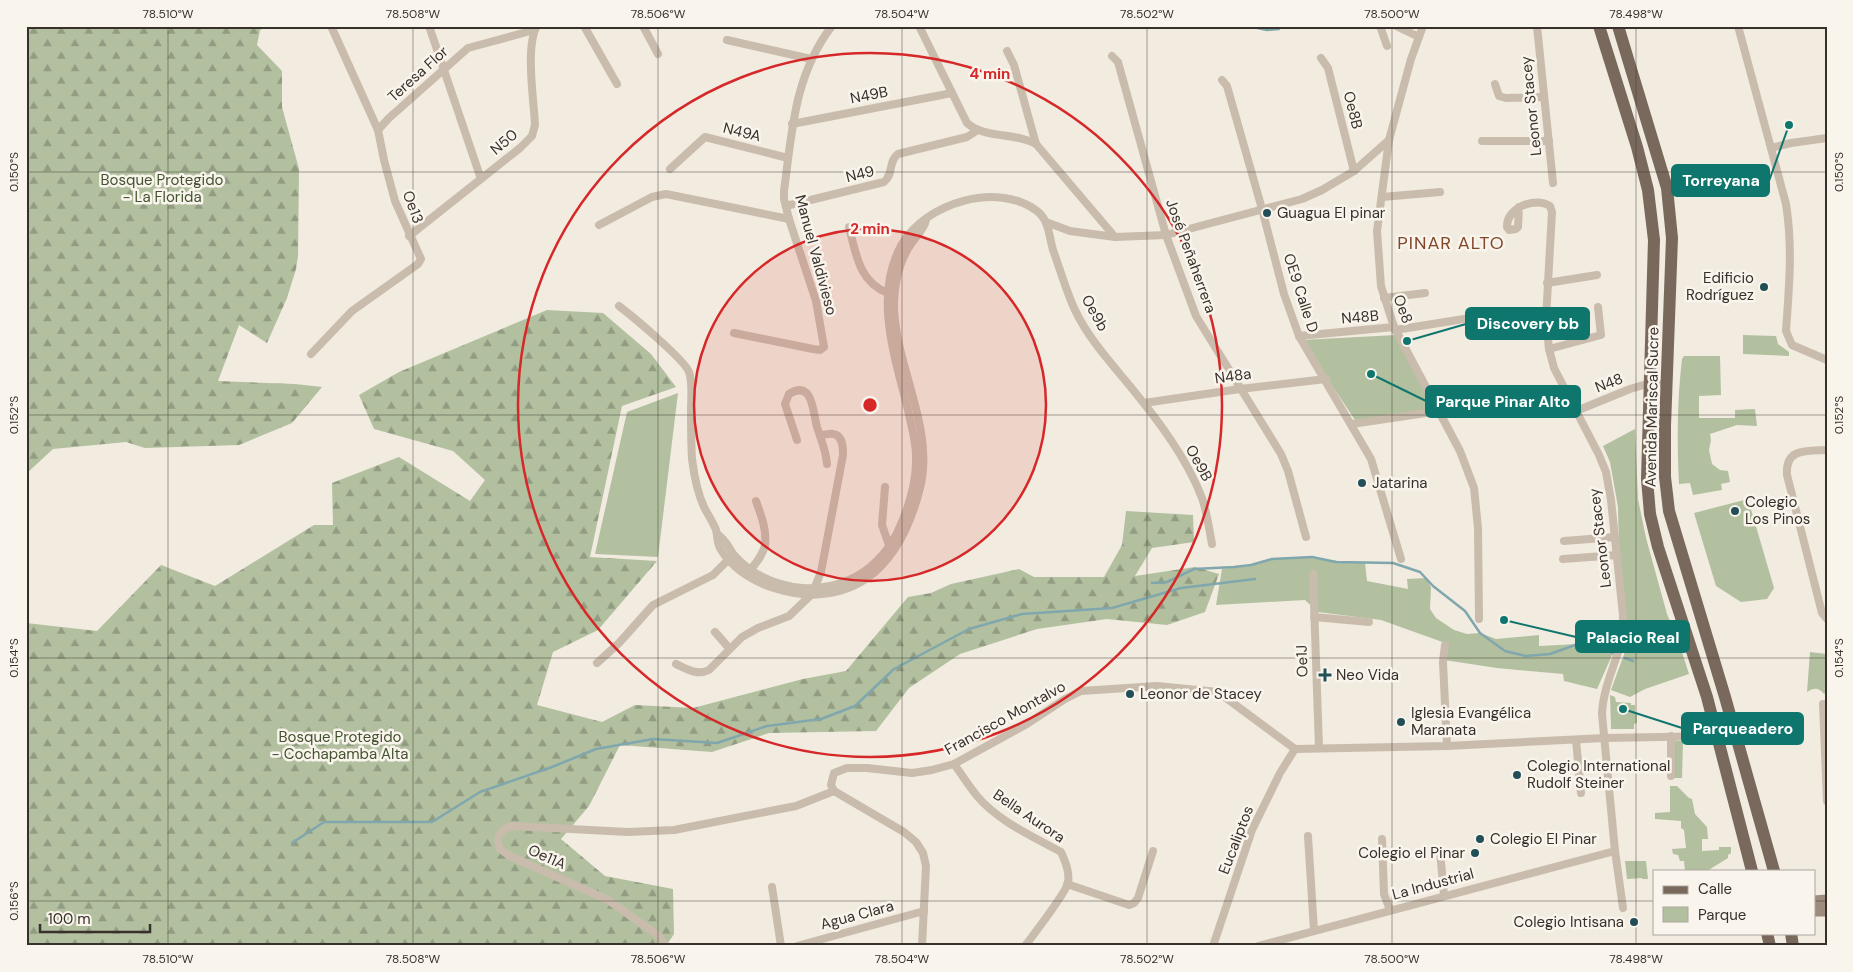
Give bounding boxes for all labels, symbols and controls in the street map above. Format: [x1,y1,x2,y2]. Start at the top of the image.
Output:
text: 78.510°W [143,6,194,22]
text: 78.508°W [386,6,441,22]
text: 78.506°W [631,6,686,22]
text: 78.504°W [875,6,930,22]
text: 78.502°W [1120,6,1174,22]
text: 78.500°W [1364,6,1420,22]
text: 78.498°W [1609,6,1663,22]
street label: Teresa Flor [383,41,453,106]
street label: Leonor Stacey [1516,55,1546,157]
text: 4 min [970,64,1010,84]
street label: N49B [848,82,890,108]
street label: Oe8B [1339,89,1367,131]
street label: N49A [721,118,763,146]
street label: N50 [486,125,522,159]
text: 0.150°S [6,152,22,192]
text: 0.150°S [1831,152,1847,192]
street label: N49 [844,161,876,187]
callout: Torreyana [1672,165,1769,196]
park label: Bosque Protegido - La Florida [101,170,224,207]
text: Torreyana [1682,170,1760,191]
street label: Oe13 [398,188,428,226]
street label: Manuel Valdivieso [790,193,842,318]
street label: José Peñaherrera [1161,196,1221,316]
place label: Guagua El pinar [1277,203,1386,223]
marker: Guagua El pinar [1261,207,1273,219]
text: 2 min [850,219,890,239]
district label: PINAR ALTO [1397,231,1505,255]
street label: OE9 Calle D [1279,251,1323,335]
place label: Edificio Rodríguez [1686,268,1754,305]
marker: Edificio Rodríguez [1758,281,1770,293]
street label: Oe9b [1077,291,1113,335]
street label: Oe8 [1389,292,1417,326]
street label: N48B [1340,305,1380,329]
callout: Discovery bb [1466,308,1589,339]
text: Discovery bb [1477,313,1579,334]
street label: Avenida Mariscal Sucre [1641,327,1663,487]
street label: N48a [1213,364,1253,388]
street label: N48 [1592,369,1626,397]
callout: Parque Pinar Alto [1426,386,1580,417]
text: Parque Pinar Alto [1436,391,1570,412]
text: 0.152°S [6,396,22,434]
centre of rings [861,396,879,414]
text: 0.152°S [1831,396,1847,434]
street label: Oe9B [1181,441,1217,485]
place label: Jatarina [1372,473,1427,493]
marker: Jatarina [1356,477,1368,489]
street label: Leonor Stacey [1584,487,1616,589]
place label: Colegio Los Pinos [1745,492,1810,529]
marker: Colegio Los Pinos [1729,505,1741,517]
callout: Palacio Real [1576,621,1689,652]
text: Palacio Real [1587,627,1679,648]
text: 0.154°S [6,638,22,678]
text: 0.154°S [1831,638,1847,678]
street label: Oe1J [1291,644,1313,678]
place label: Neo Vida [1336,665,1399,685]
marker: Neo Vida [1318,668,1332,682]
street label: Francisco Montalvo [941,676,1069,760]
place label: Leonor de Stacey [1140,684,1263,704]
marker: Leonor de Stacey [1124,688,1136,700]
place label: Iglesia Evangélica Maranata [1411,703,1531,740]
callout: Parqueadero [1682,713,1803,744]
marker: Iglesia Evangélica Maranata [1395,716,1407,728]
text: Parqueadero [1693,718,1793,739]
park label: Bosque Protegido - Cochapamba Alta [272,727,408,764]
place label: Colegio International Rudolf Steiner [1527,756,1670,793]
marker: Colegio International Rudolf Steiner [1511,769,1523,781]
street label: Bella Aurora [989,785,1069,847]
street label: Eucaliptos [1214,803,1258,877]
place label: Colegio El Pinar [1490,829,1597,849]
marker: Colegio El Pinar [1474,833,1486,845]
street label: Oe11A [525,840,569,874]
place label: Colegio el Pinar [1358,843,1465,863]
marker: Colegio el Pinar [1469,847,1481,859]
street label: La Industrial [1390,863,1476,905]
legend [1653,870,1816,934]
text: Calle [1698,879,1732,899]
text: 0.156°S [6,881,22,921]
street label: Agua Clara [818,896,896,934]
scale bar [40,902,150,934]
text: Parque [1698,905,1746,925]
text: 100 m [48,909,91,929]
place label: Colegio Intisana [1514,912,1624,932]
marker: Colegio Intisana [1628,916,1640,928]
text: 78.510°W [143,951,194,967]
text: 78.508°W [386,951,441,967]
text: 78.506°W [631,951,686,967]
text: 78.504°W [875,951,930,967]
text: 78.502°W [1120,951,1174,967]
text: 78.500°W [1364,951,1420,967]
text: 78.498°W [1609,951,1663,967]

